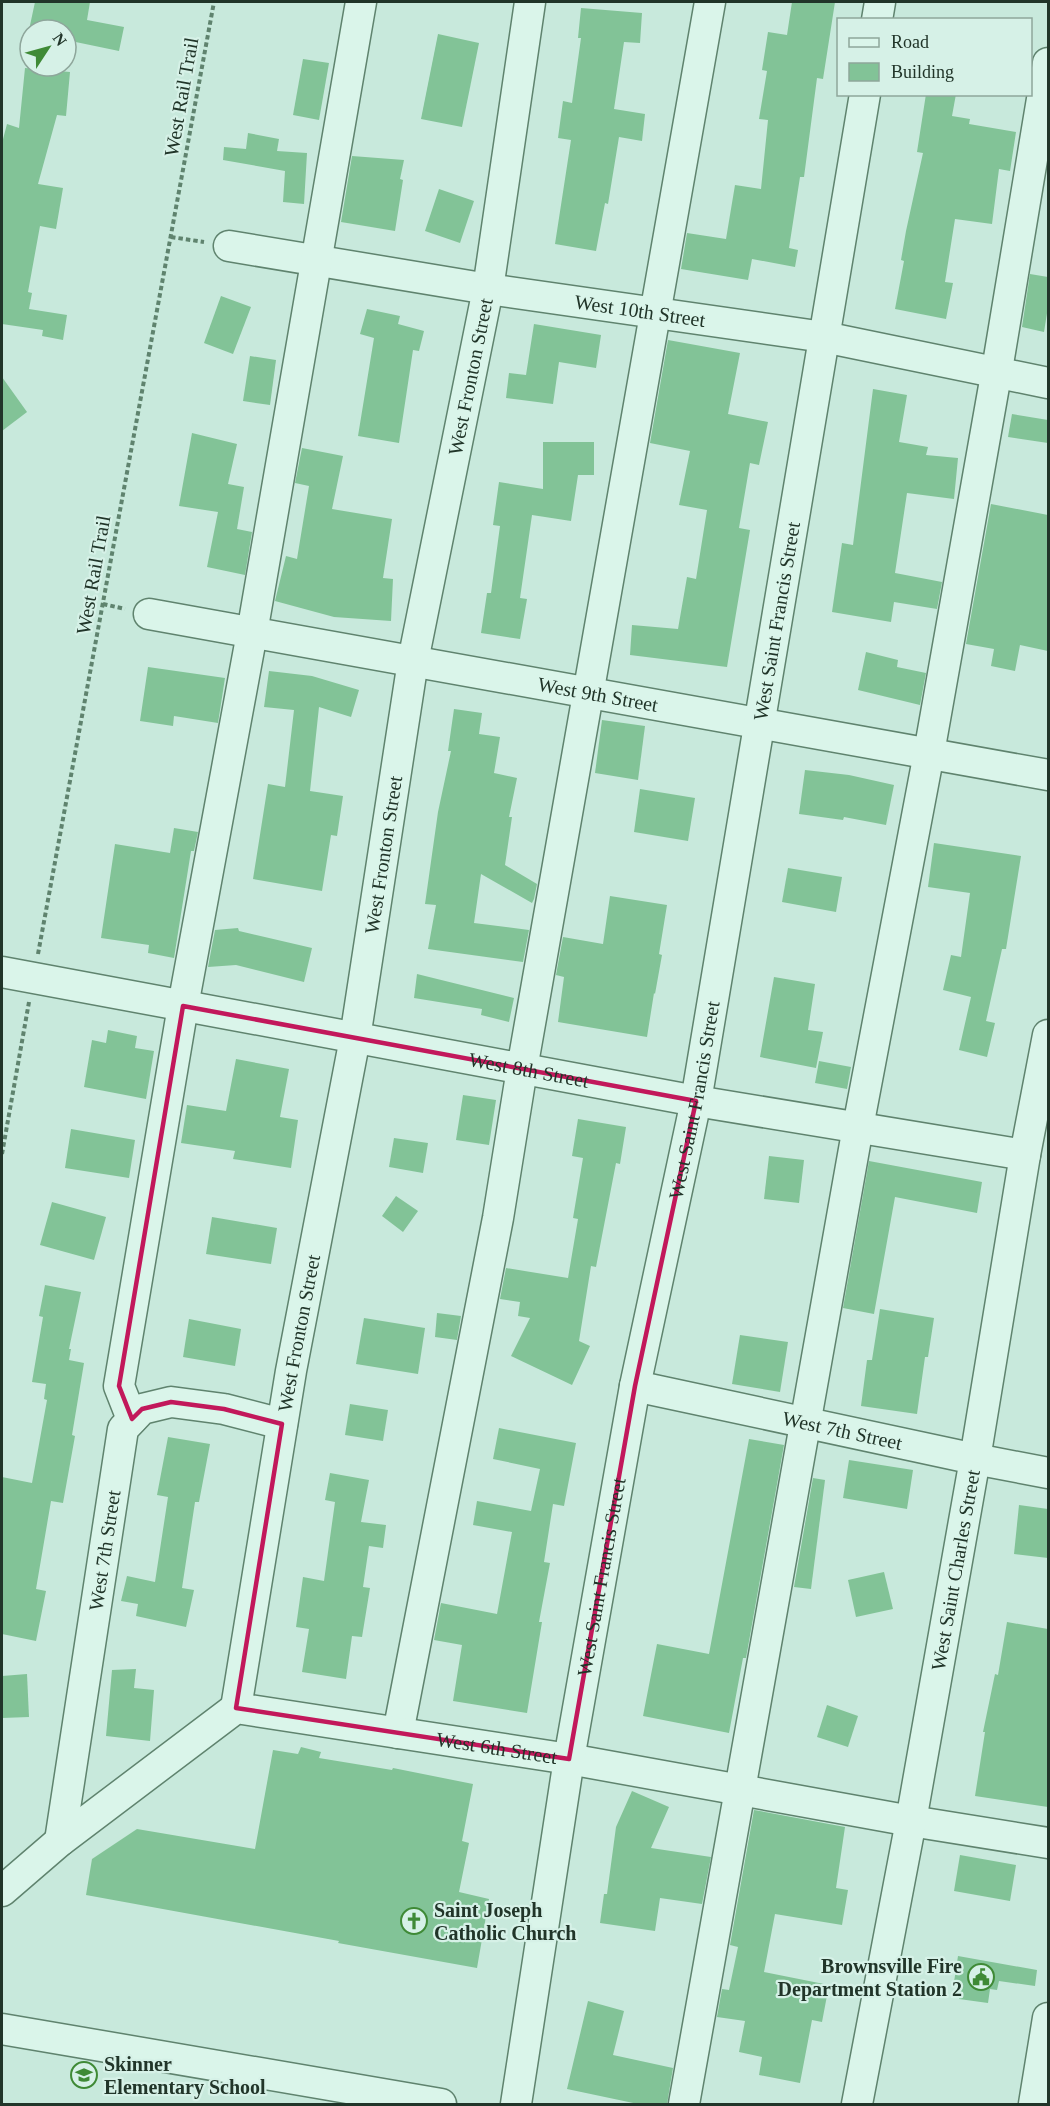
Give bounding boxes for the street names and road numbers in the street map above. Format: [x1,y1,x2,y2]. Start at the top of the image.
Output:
street label: West Rail Trail [160,35,202,158]
street label: West 10th Street [573,290,707,331]
street label: West Fronton Street [444,296,497,457]
street label: West Rail Trail [72,513,114,636]
street label: West Saint Francis Street [749,519,804,722]
street label: West 9th Street [536,673,660,716]
street label: West Fronton Street [360,774,406,935]
street label: West Saint Francis Street [664,999,724,1201]
street label: West 8th Street [467,1048,591,1092]
street label: West Fronton Street [273,1252,324,1413]
street label: West 7th Street [780,1407,905,1454]
street label: West Saint Charles Street [927,1467,984,1672]
street label: West Saint Francis Street [573,1475,630,1678]
street label: West 7th Street [84,1488,125,1612]
street label: West 6th Street [435,1728,559,1768]

